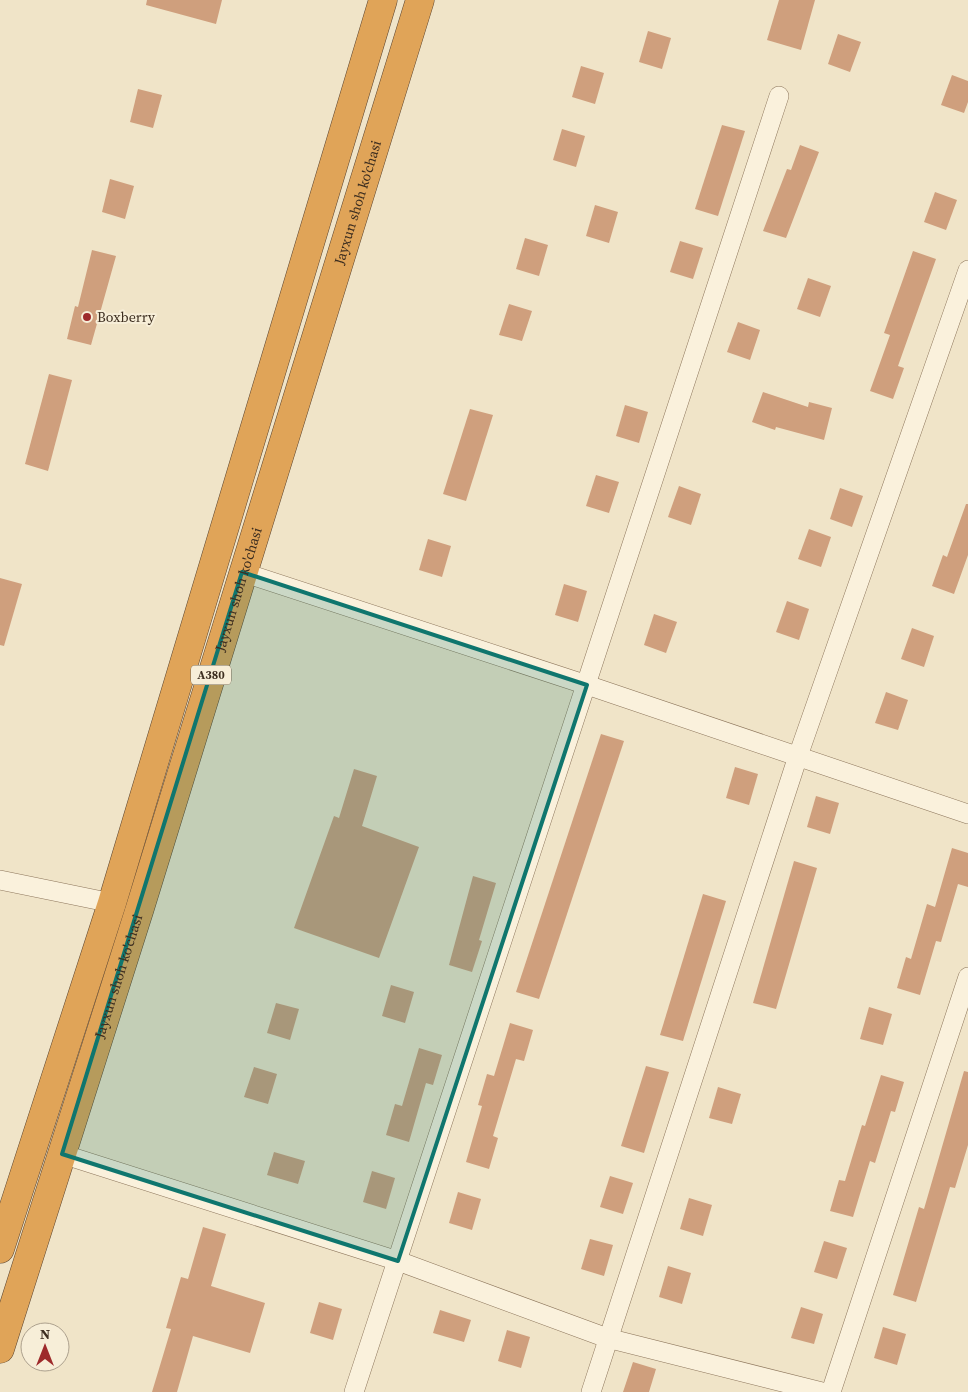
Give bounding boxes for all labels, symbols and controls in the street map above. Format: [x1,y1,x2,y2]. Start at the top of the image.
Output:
street label: Jayxun shoh ko'chasi [329,138,386,268]
place label: Boxberry [97,307,156,327]
marker: Boxberry [81,311,93,323]
street label: Jayxun shoh ko'chasi [209,525,267,655]
road number: A380 [191,666,231,684]
street label: Jayxun shoh ko'chasi [89,912,147,1042]
north arrow [20,1322,70,1372]
text: N [40,1324,50,1344]

